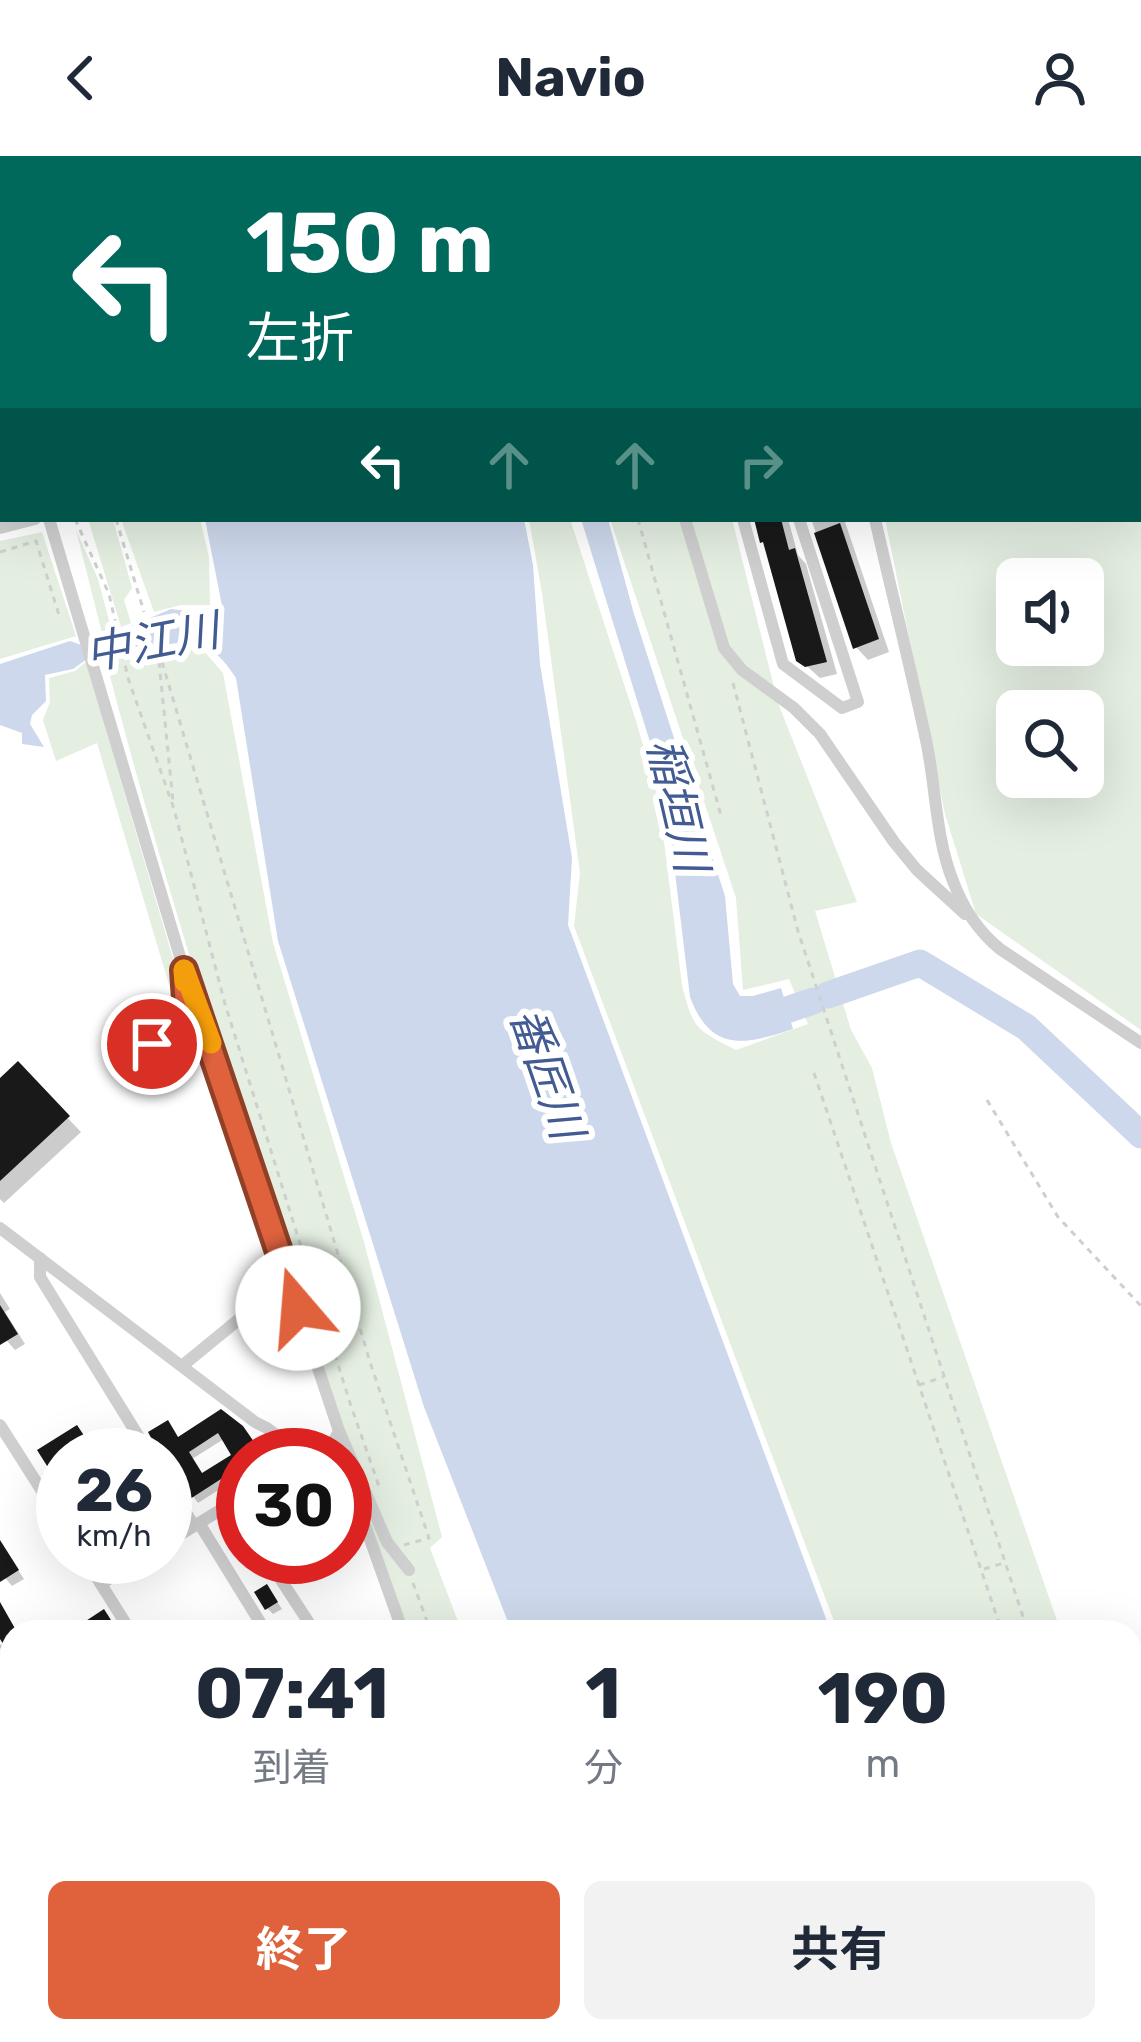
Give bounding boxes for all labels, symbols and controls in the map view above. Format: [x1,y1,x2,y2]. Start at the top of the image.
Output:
icon: back [48,45,114,111]
icon: person [1027,45,1093,111]
text: Navio [495,46,646,110]
text: 150 m [246,193,494,293]
icon: left [48,204,204,360]
text: 左折 [246,307,354,371]
icon: left [350,432,416,498]
icon: ahead [476,432,542,498]
icon: ahead [602,432,668,498]
icon: right [728,432,794,498]
map controls [996,558,1104,798]
button: sound [996,558,1104,666]
water label: 中江川 [81,602,227,681]
button: search [996,690,1104,798]
water label: 稲垣川 [637,733,720,881]
pin [101,993,203,1095]
water label: 番匠川 [500,1001,595,1149]
icon: arrive [119,1011,185,1077]
position arrow [235,1245,361,1371]
speed limit sign: 30 [216,1428,372,1584]
text: 26 [75,1455,153,1526]
text: km/h [77,1518,151,1554]
text: 07:41 [195,1651,389,1736]
text: 1 [585,1651,621,1736]
text: 190 [817,1656,948,1741]
text: m [866,1741,900,1787]
text: 到着 [253,1745,331,1791]
text: 分 [584,1745,623,1791]
button: 終了 [48,1881,560,2019]
button: 共有 [584,1881,1095,2019]

